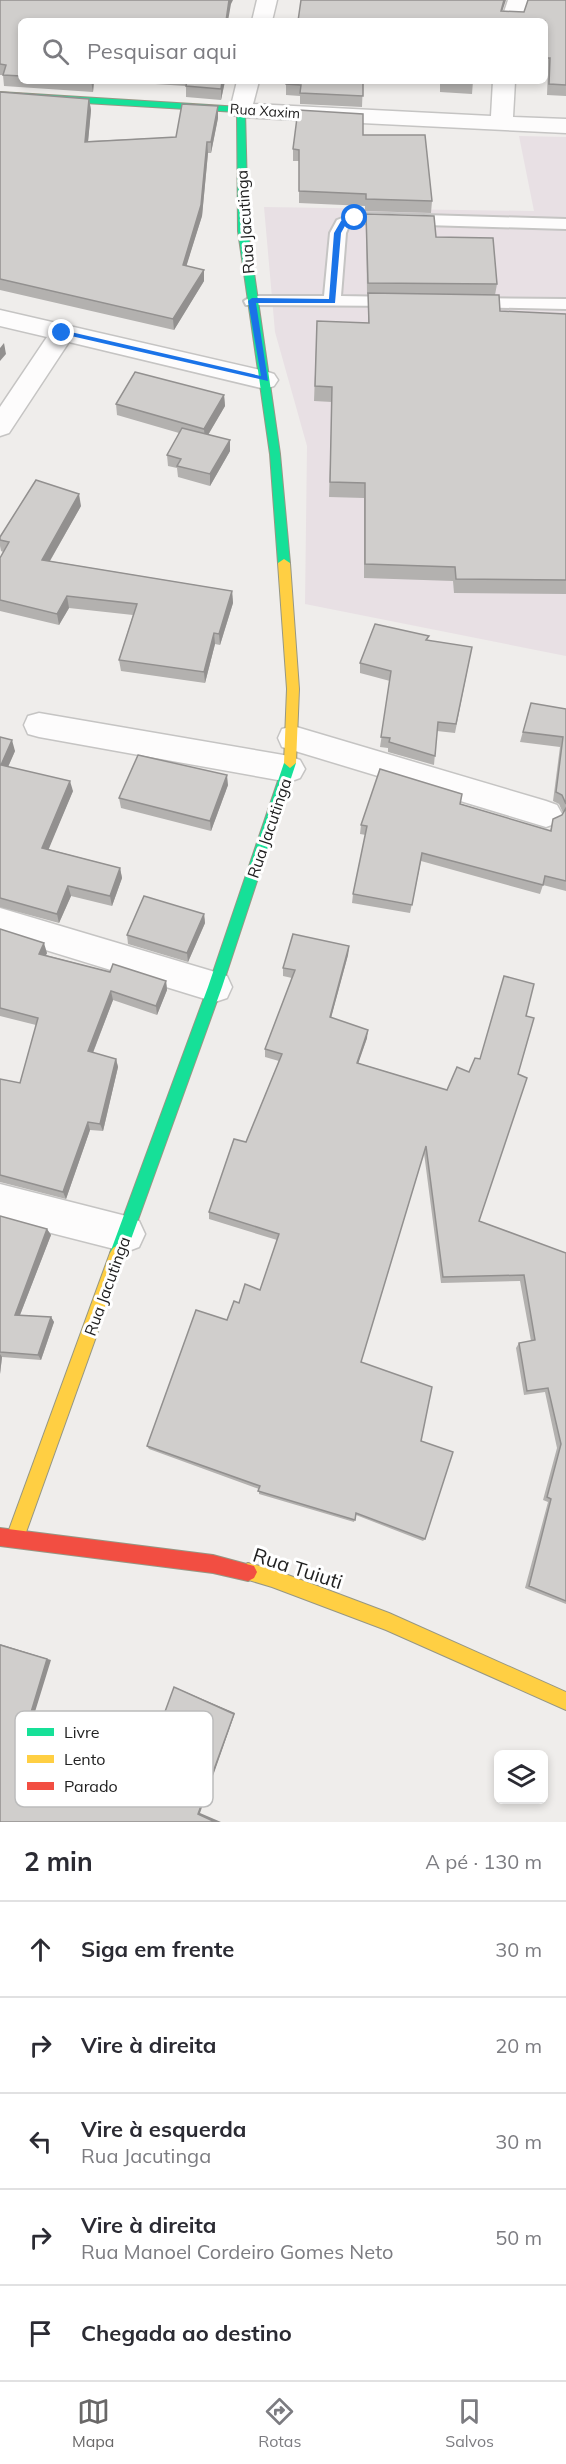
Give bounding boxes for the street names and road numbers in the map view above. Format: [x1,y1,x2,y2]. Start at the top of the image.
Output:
street label: Rua Xaxim [229,100,301,122]
street label: Rua Jacutinga [231,169,259,275]
street label: Rua Jacutinga [243,776,295,880]
street label: Rua Jacutinga [80,1234,134,1338]
street label: Rua Tuiuti [250,1542,346,1594]

